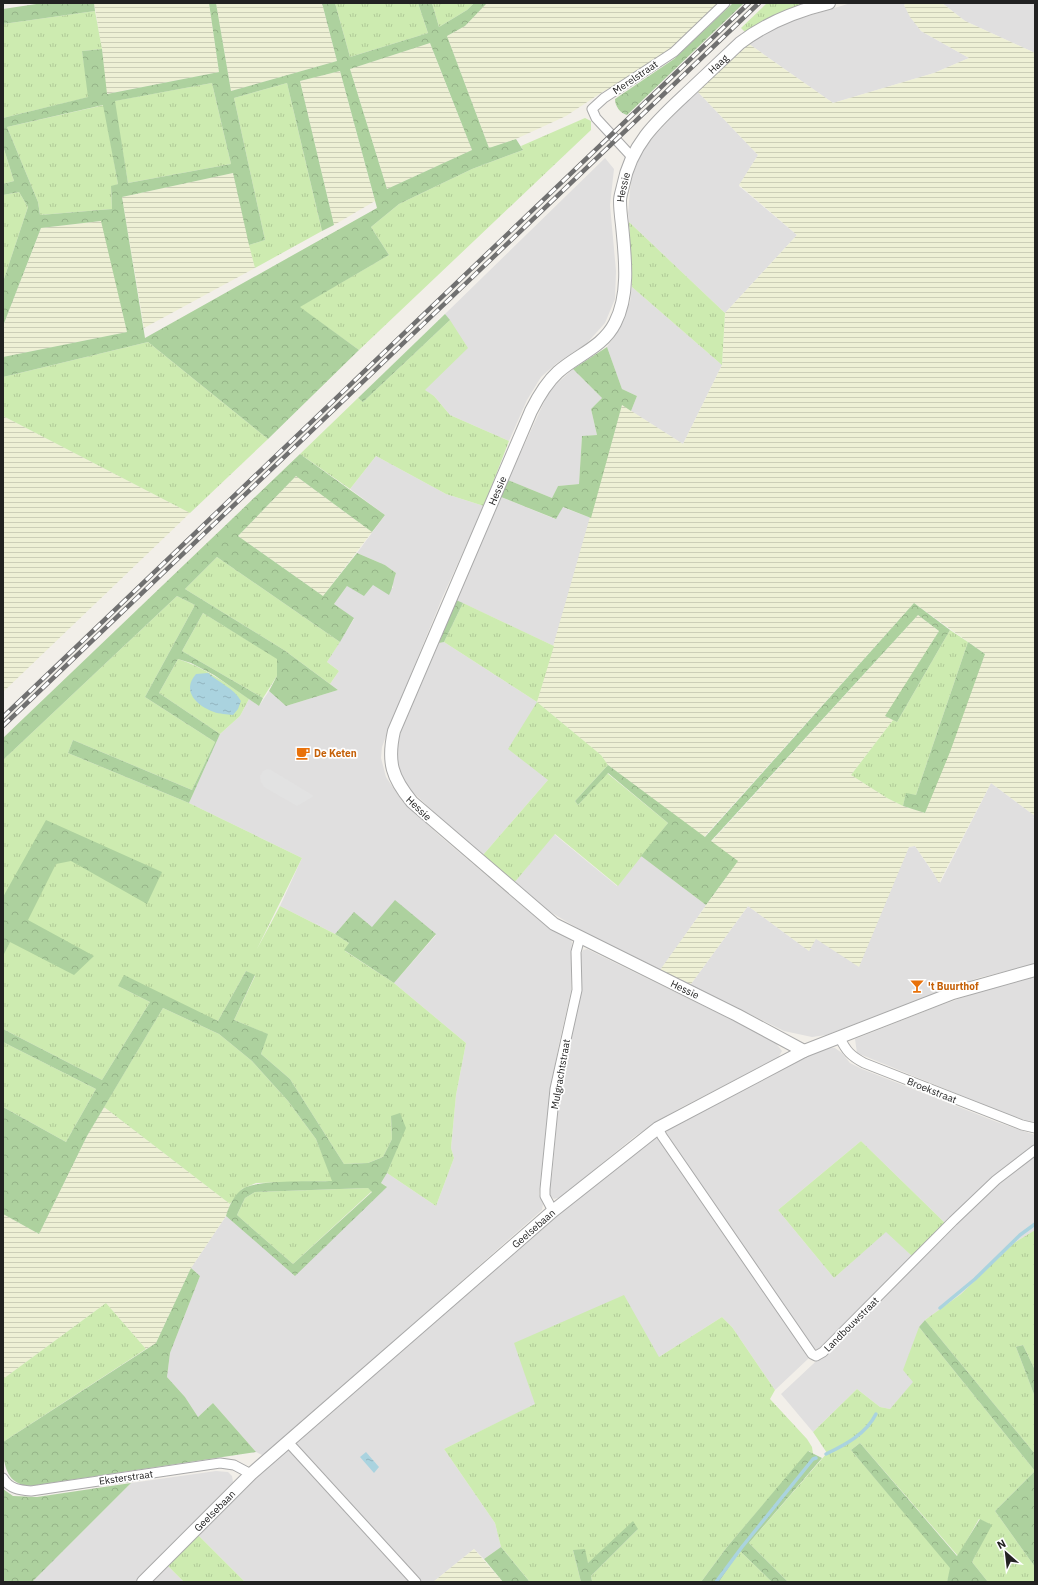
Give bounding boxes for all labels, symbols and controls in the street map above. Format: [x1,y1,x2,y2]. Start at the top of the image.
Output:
street label: Haag [706,51,732,77]
street label: Merelstraat [610,57,661,97]
street label: Hessie [614,170,633,203]
street label: Hessie [485,474,510,507]
cafe icon: De Keten [295,745,311,761]
place label: De Keten [314,747,357,760]
street label: Hessie [403,793,434,824]
street label: Hessie [668,977,702,1002]
bar icon: 't Buurthof [909,978,925,994]
place label: 't Buurthof [928,980,979,993]
street label: Mulgrachtstraat [548,1037,573,1110]
street label: Broekstraat [905,1075,959,1107]
street label: Geelsebaan [509,1206,558,1251]
street label: Landbouwstraat [821,1294,882,1355]
street label: Eksterstraat [98,1467,154,1488]
street label: Geelsebaan [191,1488,238,1534]
north arrow [986,1533,1026,1573]
text: N [995,1536,1008,1552]

